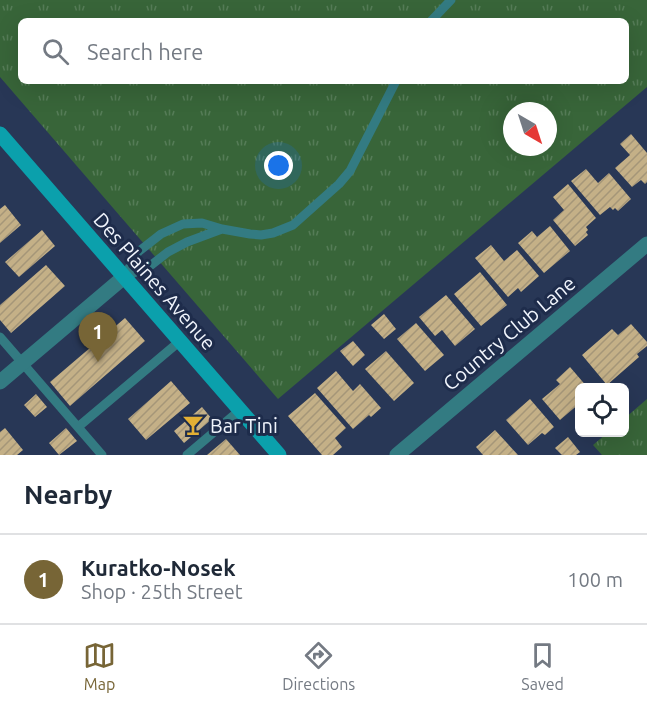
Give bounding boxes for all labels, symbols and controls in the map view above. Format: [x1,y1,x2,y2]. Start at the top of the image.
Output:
search box [18,18,629,84]
icon: search [39,35,72,68]
text: Search here [87,39,203,64]
north arrow [503,102,557,156]
your location [264,151,293,180]
street label: Des Plaines Avenue [89,208,221,354]
street label: Country Club Lane [438,271,580,395]
pin: 1 [78,312,118,362]
map controls [575,383,629,437]
button: locate [575,383,629,437]
bar icon: Bar Tini [181,413,205,437]
place label: Bar Tini [210,414,278,437]
text: Nearby [24,480,112,509]
text: Kuratko-Nosek [81,555,236,580]
text: 1 [38,568,49,591]
text: 100 m [567,568,623,591]
text: Shop · 25th Street [81,580,243,603]
tab: Map [83,639,116,693]
tab: Directions [282,639,355,693]
tab: Saved [521,639,564,693]

